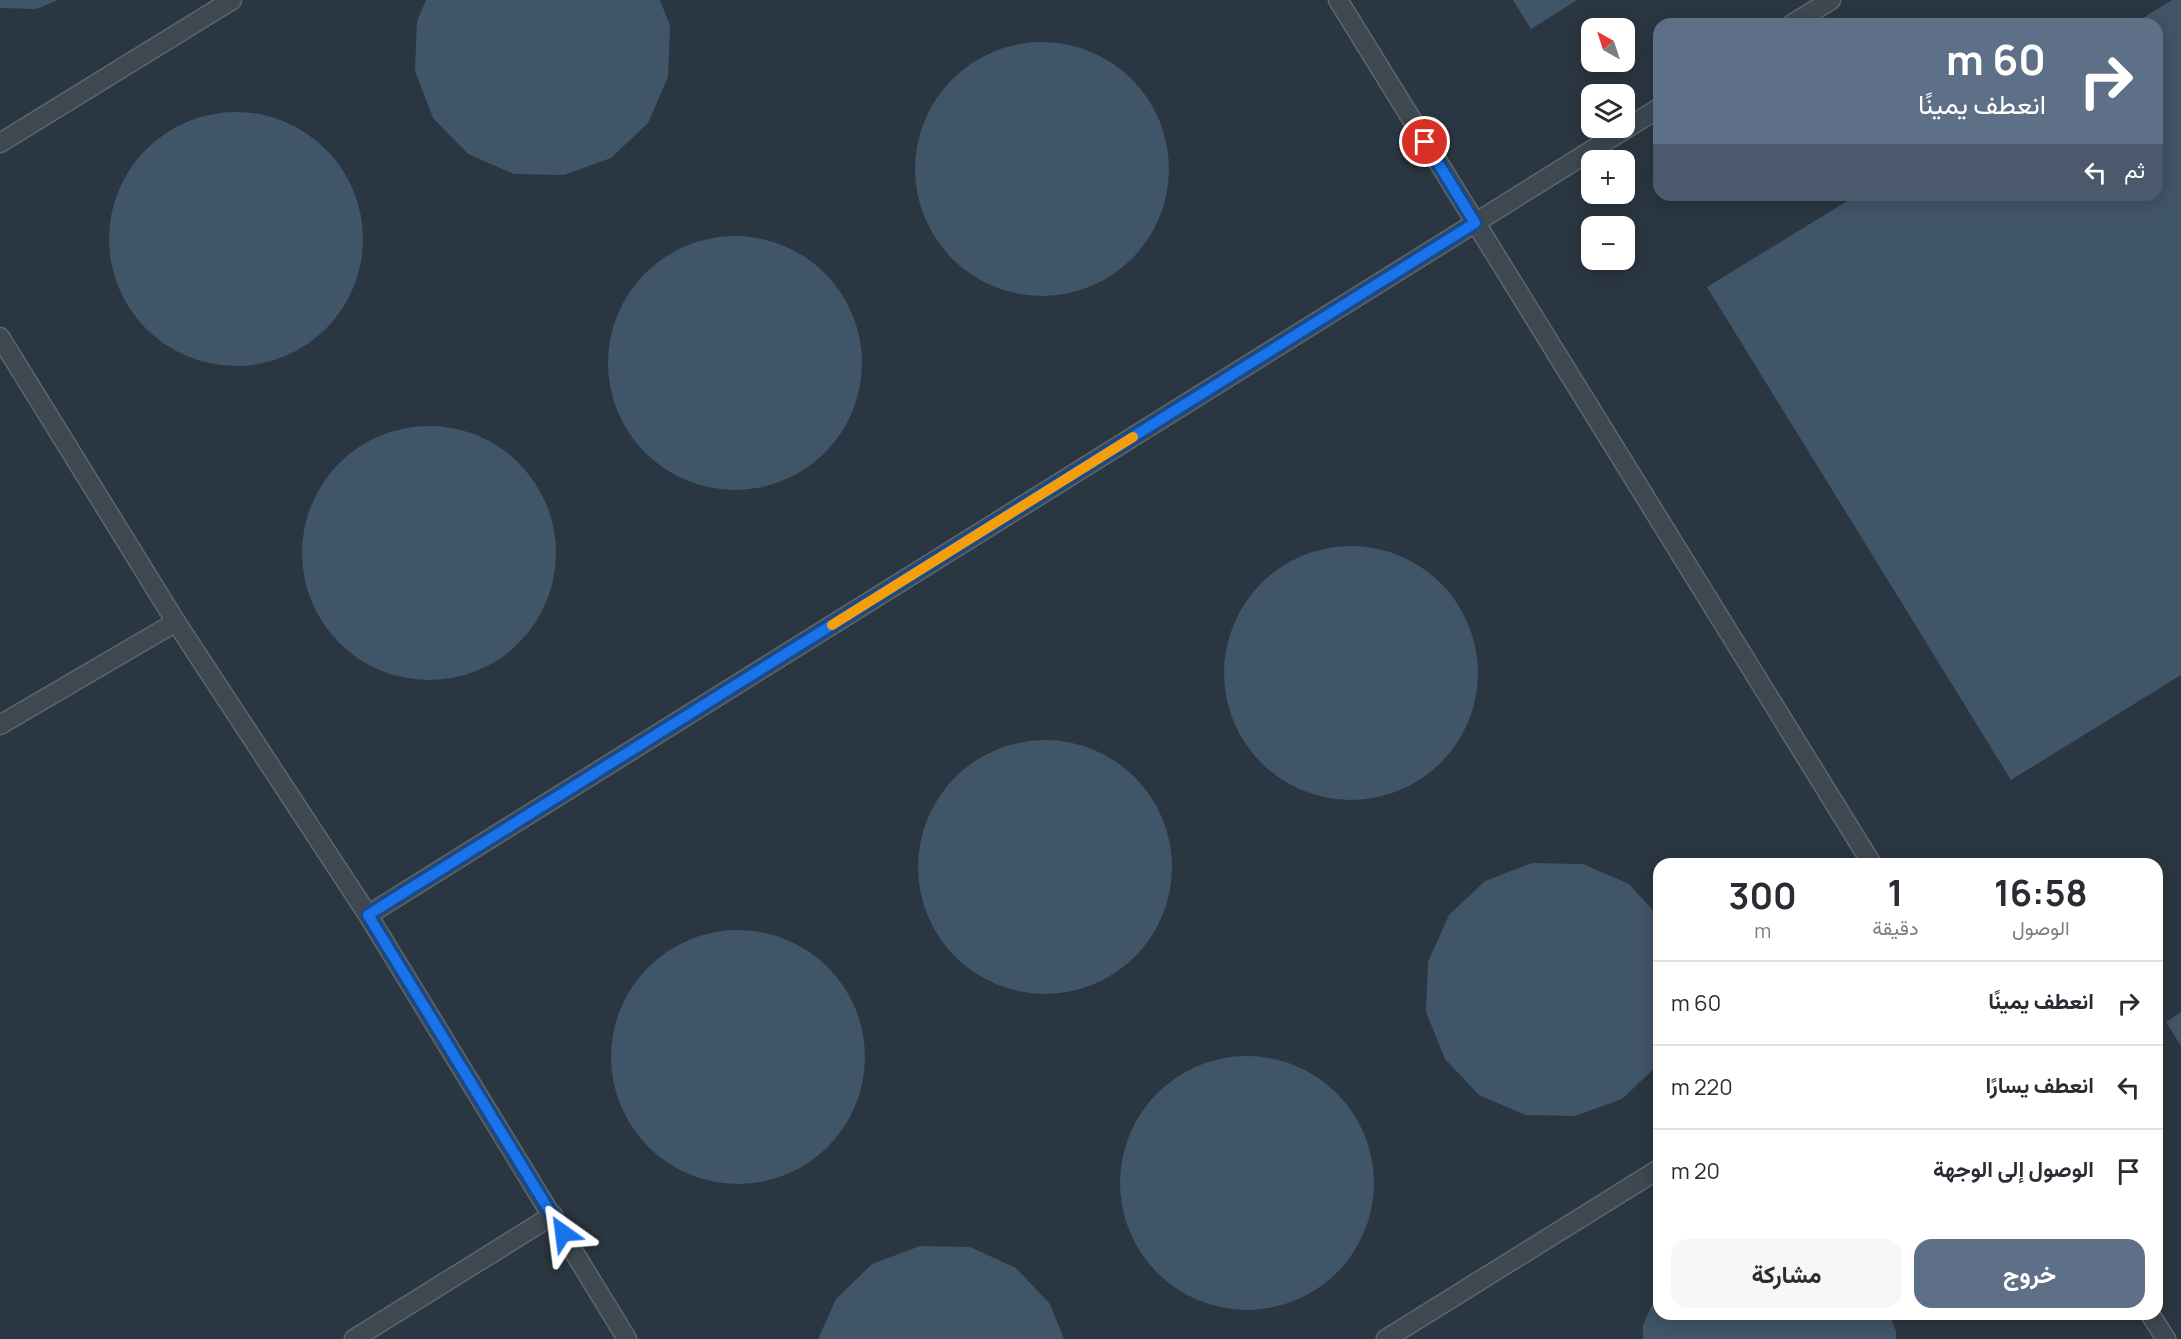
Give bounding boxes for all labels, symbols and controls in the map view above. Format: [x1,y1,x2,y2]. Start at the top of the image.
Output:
north arrow [1581,18,1635,72]
map controls [1581,18,1635,270]
text: 60 m [1946,30,2046,88]
icon: right [2067,42,2145,120]
button: layers [1581,84,1635,138]
text: انعطف يمينًا [1918,85,2046,122]
pin [1399,116,1450,167]
icon: arrive [1408,125,1441,158]
button: + [1581,150,1635,204]
text: ثم [2124,155,2145,185]
icon: left [2079,156,2112,189]
button: − [1581,216,1635,270]
text: 1 [1887,868,1903,917]
text: 16:58 [1994,868,2088,917]
text: 300 [1728,871,1797,920]
text: دقيقة [1872,914,1919,941]
text: الوصول [2012,914,2070,941]
text: m [1754,917,1771,944]
text: انعطف يمينًا [1988,986,2094,1016]
icon: right [2112,987,2145,1020]
text: 60 m [1671,988,1721,1018]
text: انعطف يسارًا [1985,1070,2094,1100]
icon: left [2112,1071,2145,1104]
text: 220 m [1671,1072,1733,1102]
text: الوصول إلى الوجهة [1933,1154,2094,1184]
icon: arrive [2112,1155,2145,1188]
text: 20 m [1671,1156,1720,1186]
position arrow [531,1201,595,1265]
button: مشاركة [1671,1239,1902,1308]
button: خروج [1914,1239,2145,1308]

